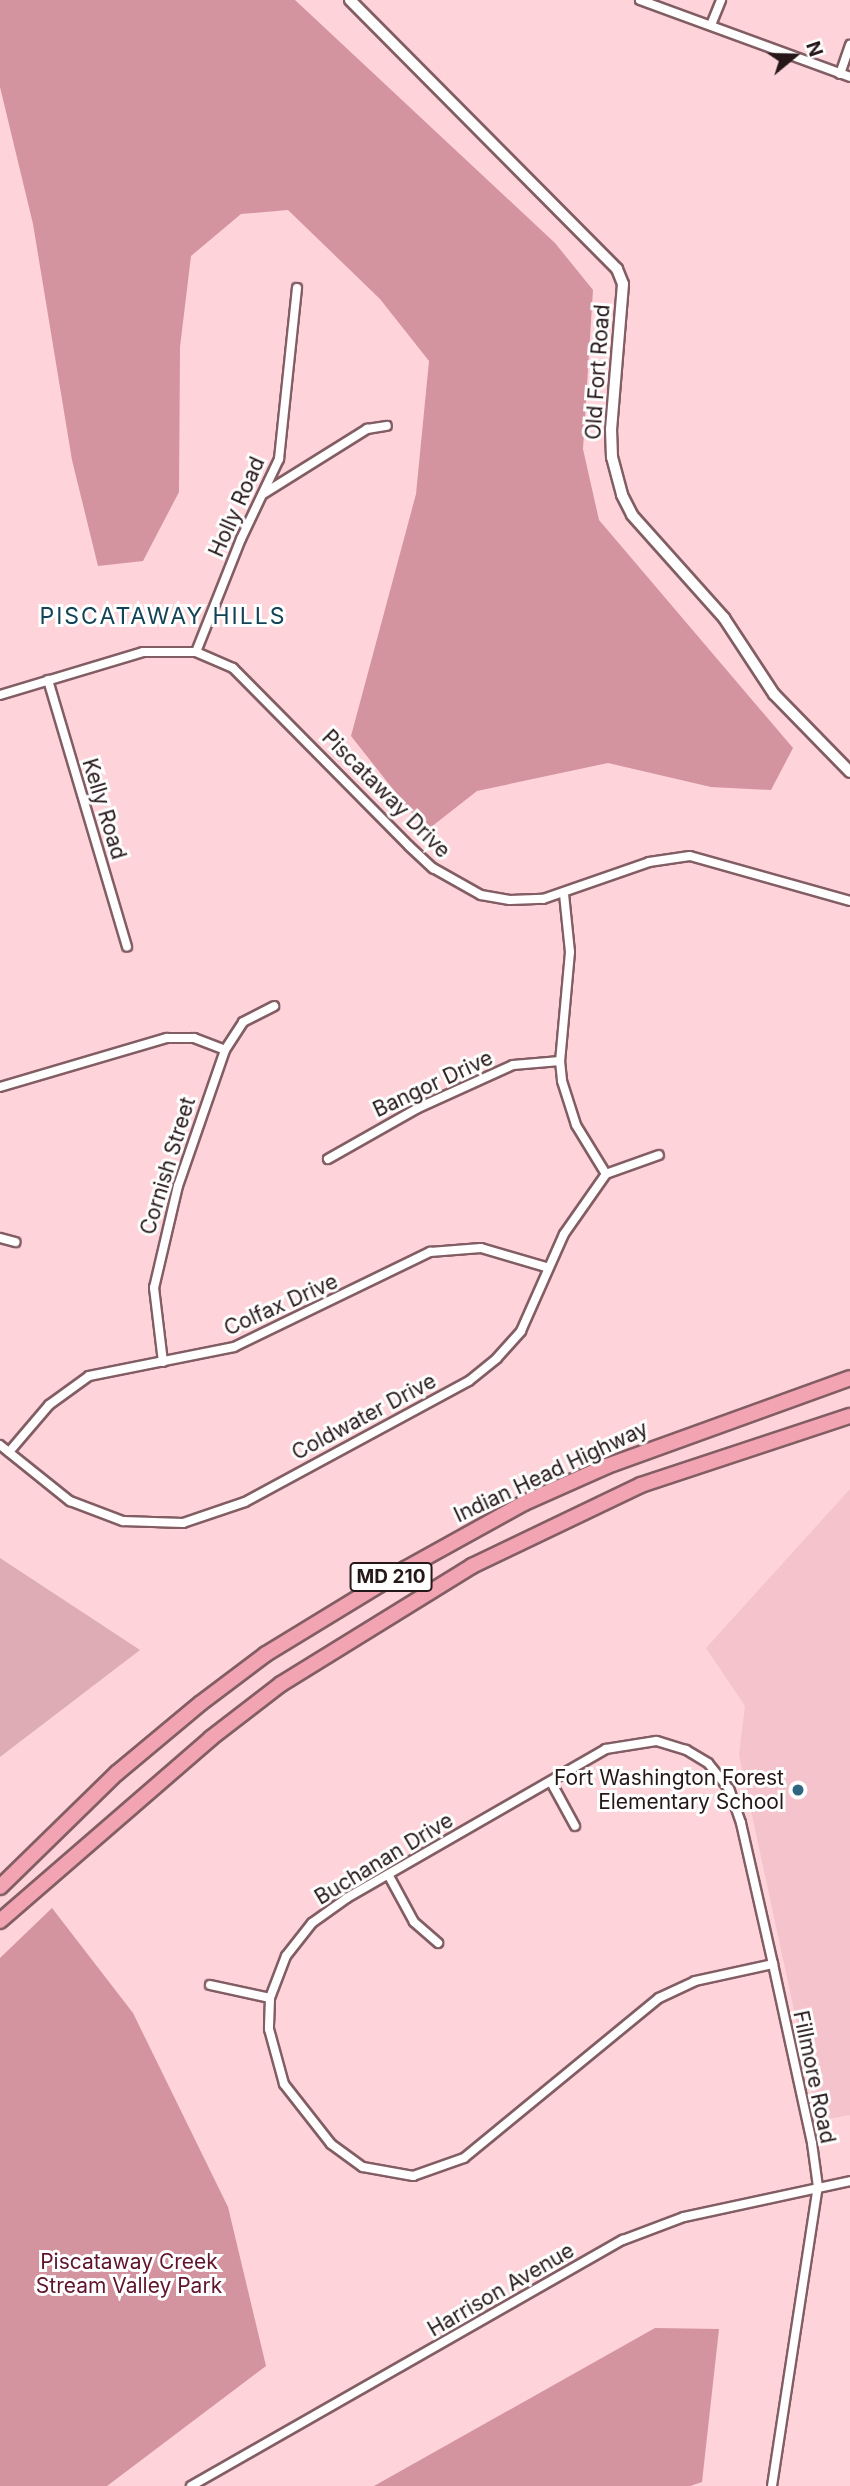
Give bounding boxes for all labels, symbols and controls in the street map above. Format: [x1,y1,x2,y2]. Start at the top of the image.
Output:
north arrow [759,21,829,91]
text: N [801,38,828,60]
street label: Old Fort Road [581,303,615,441]
street label: Holly Road [204,453,270,561]
district label: PISCATAWAY HILLS [42,602,284,630]
street label: Piscataway Drive [317,725,455,863]
street label: Kelly Road [77,756,131,862]
street label: Bangor Drive [369,1045,497,1123]
street label: Cornish Street [135,1094,201,1238]
street label: Colfax Drive [220,1269,342,1341]
street label: Coldwater Drive [288,1368,440,1466]
street label: Indian Head Highway [450,1416,652,1528]
road number: MD 210 [349,1562,433,1592]
place label: Fort Washington Forest Elementary School [554,1765,784,1815]
marker: Fort Washington Forest Elementary School [790,1782,806,1798]
street label: Buchanan Drive [310,1808,458,1910]
street label: Fillmore Road [788,2008,840,2146]
street label: Harrison Avenue [423,2238,579,2342]
park label: Piscataway Creek Stream Valley Park [36,2249,222,2299]

